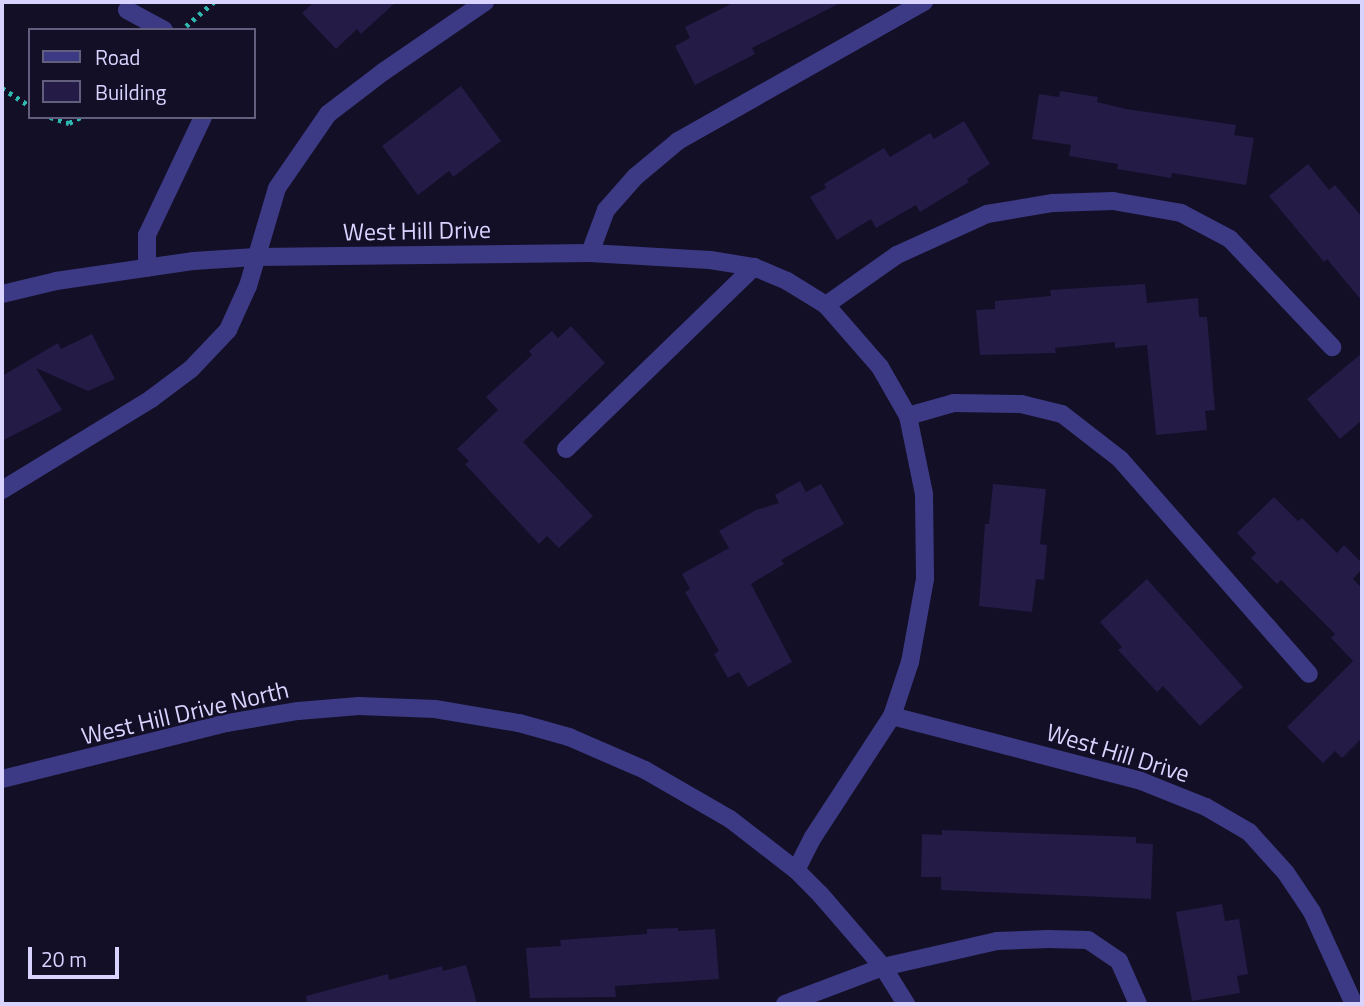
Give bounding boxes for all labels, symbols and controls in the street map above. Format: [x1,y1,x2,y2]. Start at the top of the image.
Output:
legend [28,28,256,119]
text: Road [95,41,140,73]
text: Building [95,76,166,108]
street label: West Hill Drive [343,215,491,247]
street label: West Hill Drive North [79,675,291,751]
street label: West Hill Drive [1043,718,1193,788]
scale bar [32,932,122,976]
text: 20 m [41,943,87,975]

